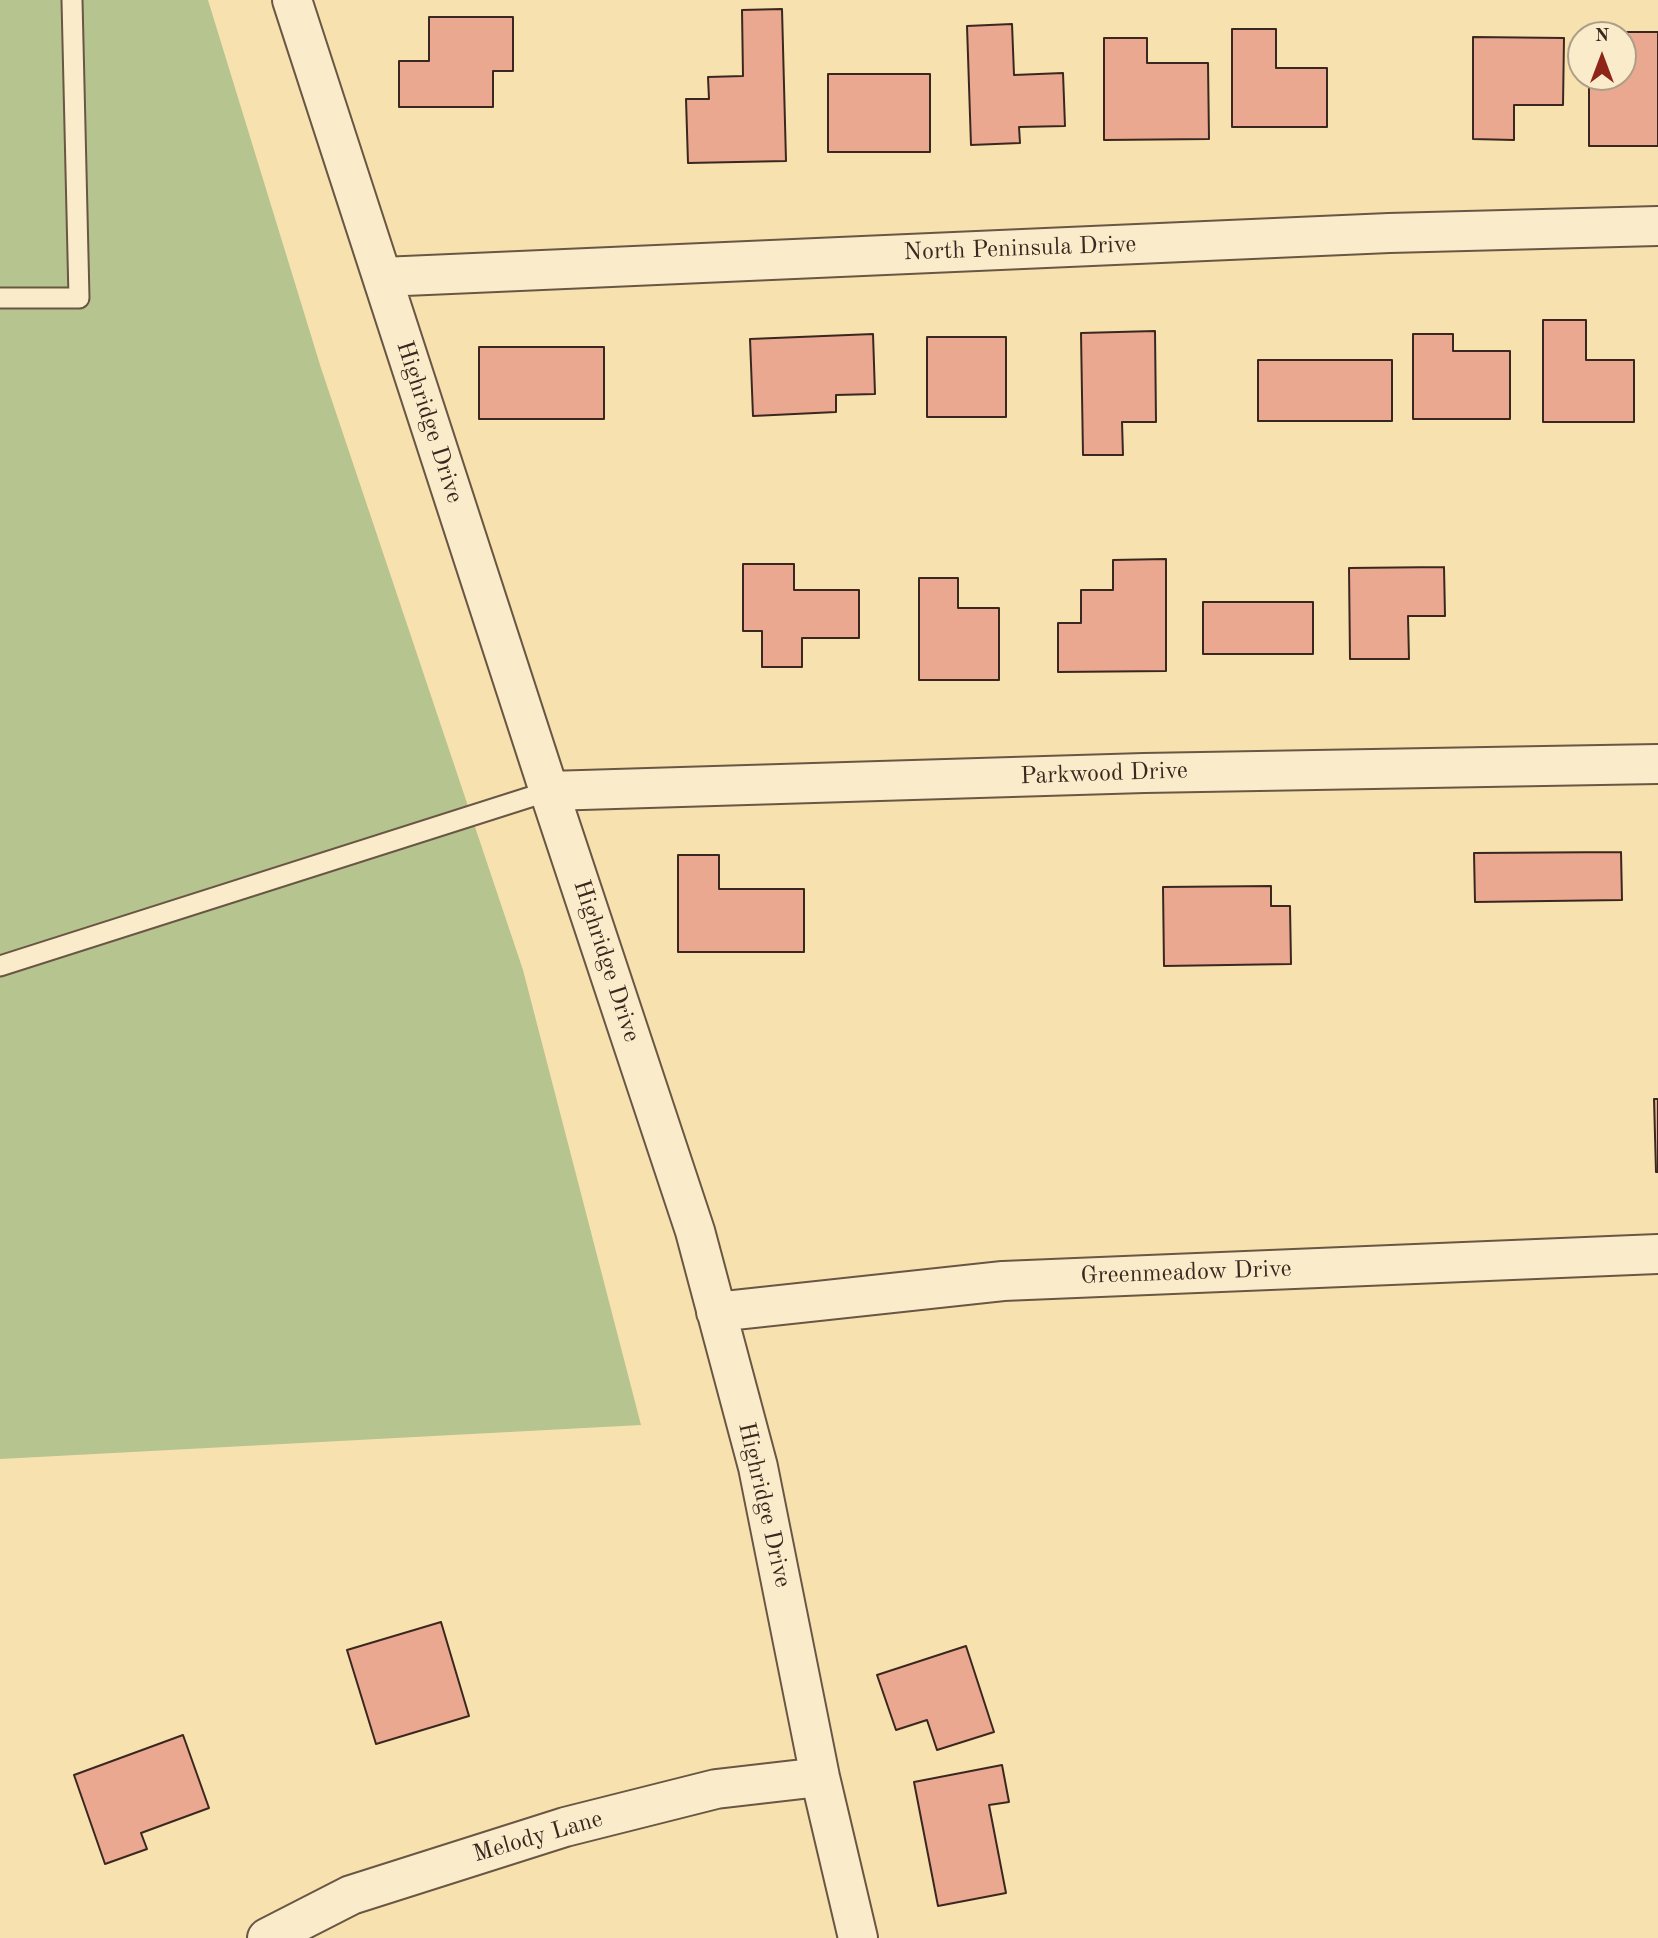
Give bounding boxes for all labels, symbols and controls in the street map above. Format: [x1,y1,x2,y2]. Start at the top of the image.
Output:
north arrow [1567,21,1637,91]
text: N [1595,27,1609,46]
street label: North Peninsula Drive [903,231,1137,267]
street label: Highridge Drive [389,337,469,507]
street label: Parkwood Drive [1020,757,1188,791]
street label: Highridge Drive [566,876,646,1046]
street label: Greenmeadow Drive [1080,1255,1292,1291]
street label: Highridge Drive [731,1420,797,1590]
street label: Melody Lane [470,1805,606,1869]

